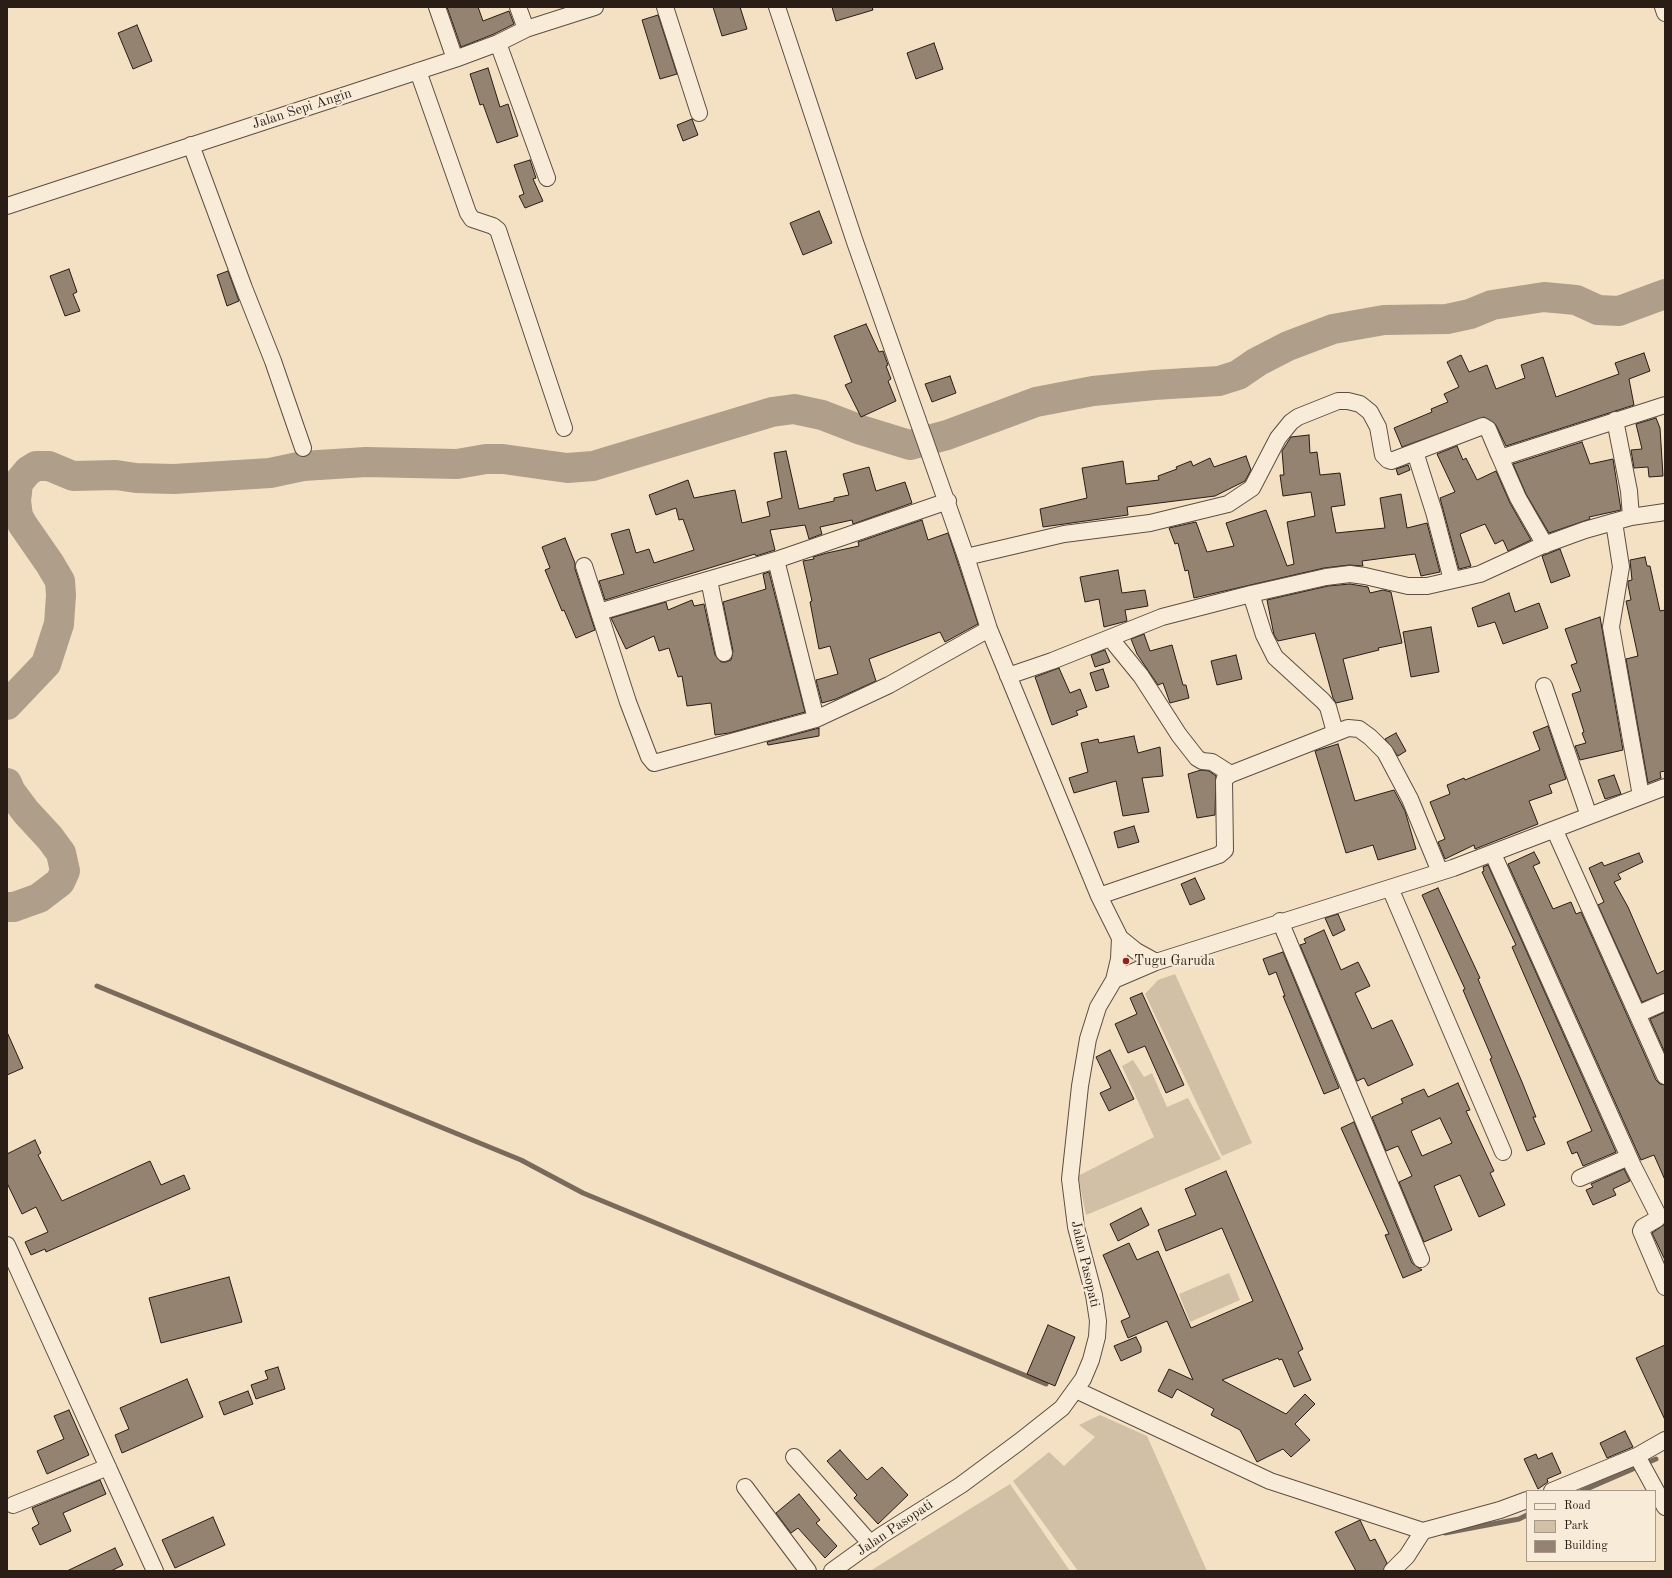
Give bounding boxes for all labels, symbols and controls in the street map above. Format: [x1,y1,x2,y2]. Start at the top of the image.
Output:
street label: Jalan Sepi Angin [250,85,354,133]
place label: Tugu Garuda [1134,953,1215,969]
marker: Tugu Garuda [1121,956,1131,966]
street label: Jalan Pasopati [1067,1219,1103,1309]
legend [1526,1490,1656,1562]
street label: Jalan Pasopati [854,1496,936,1560]
text: Road [1564,1500,1591,1512]
text: Park [1564,1520,1589,1532]
text: Building [1564,1540,1608,1552]

